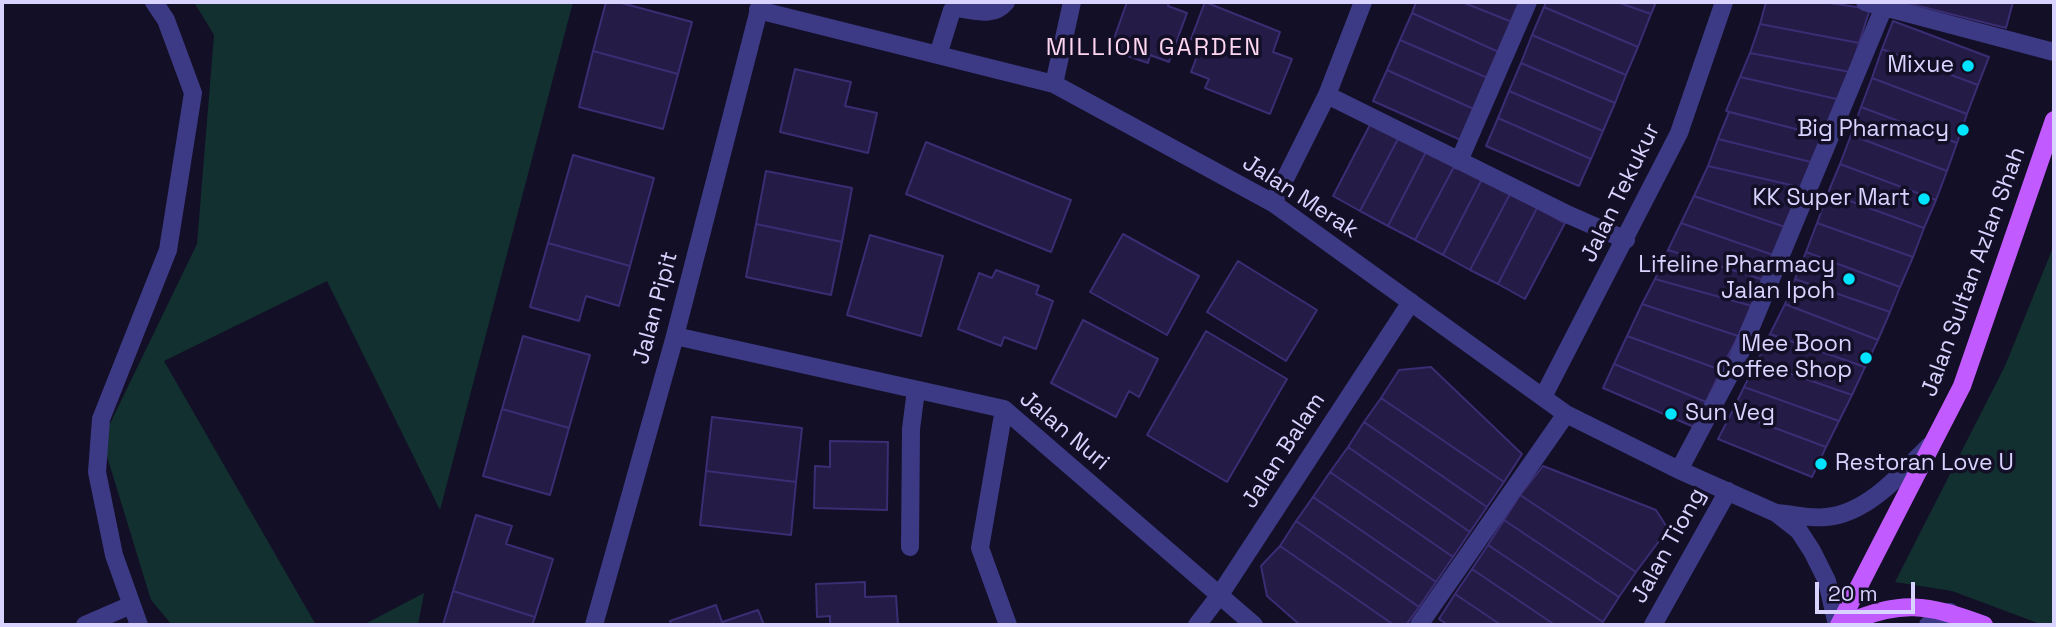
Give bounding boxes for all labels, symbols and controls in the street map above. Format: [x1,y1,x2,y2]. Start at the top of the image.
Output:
district label: MILLION GARDEN [1048,34,1260,62]
place label: Mixue [1887,52,1954,80]
marker: Mixue [1960,58,1976,74]
place label: Big Pharmacy [1797,116,1949,144]
street label: Jalan Tekukur [1575,119,1667,267]
marker: Big Pharmacy [1955,122,1971,138]
street label: Jalan Sultan Azlan Shah [1916,143,2032,401]
street label: Jalan Merak [1237,149,1363,245]
place label: KK Super Mart [1752,185,1910,213]
marker: KK Super Mart [1916,191,1932,207]
street label: Jalan Pipit [628,249,684,367]
place label: Lifeline Pharmacy Jalan Ipoh [1638,252,1835,306]
marker: Lifeline Pharmacy Jalan Ipoh [1841,271,1857,287]
place label: Mee Boon Coffee Shop [1716,331,1852,385]
marker: Mee Boon Coffee Shop [1858,350,1874,366]
street label: Jalan Nuri [1013,385,1115,477]
street label: Jalan Balam [1236,388,1332,514]
place label: Sun Veg [1685,400,1775,428]
marker: Sun Veg [1663,406,1679,422]
place label: Restoran Love U [1835,450,2014,478]
marker: Restoran Love U [1813,456,1829,472]
street label: Jalan Tiong [1626,484,1712,608]
scale bar [1818,568,1918,612]
text: 20 m [1828,580,1878,607]

